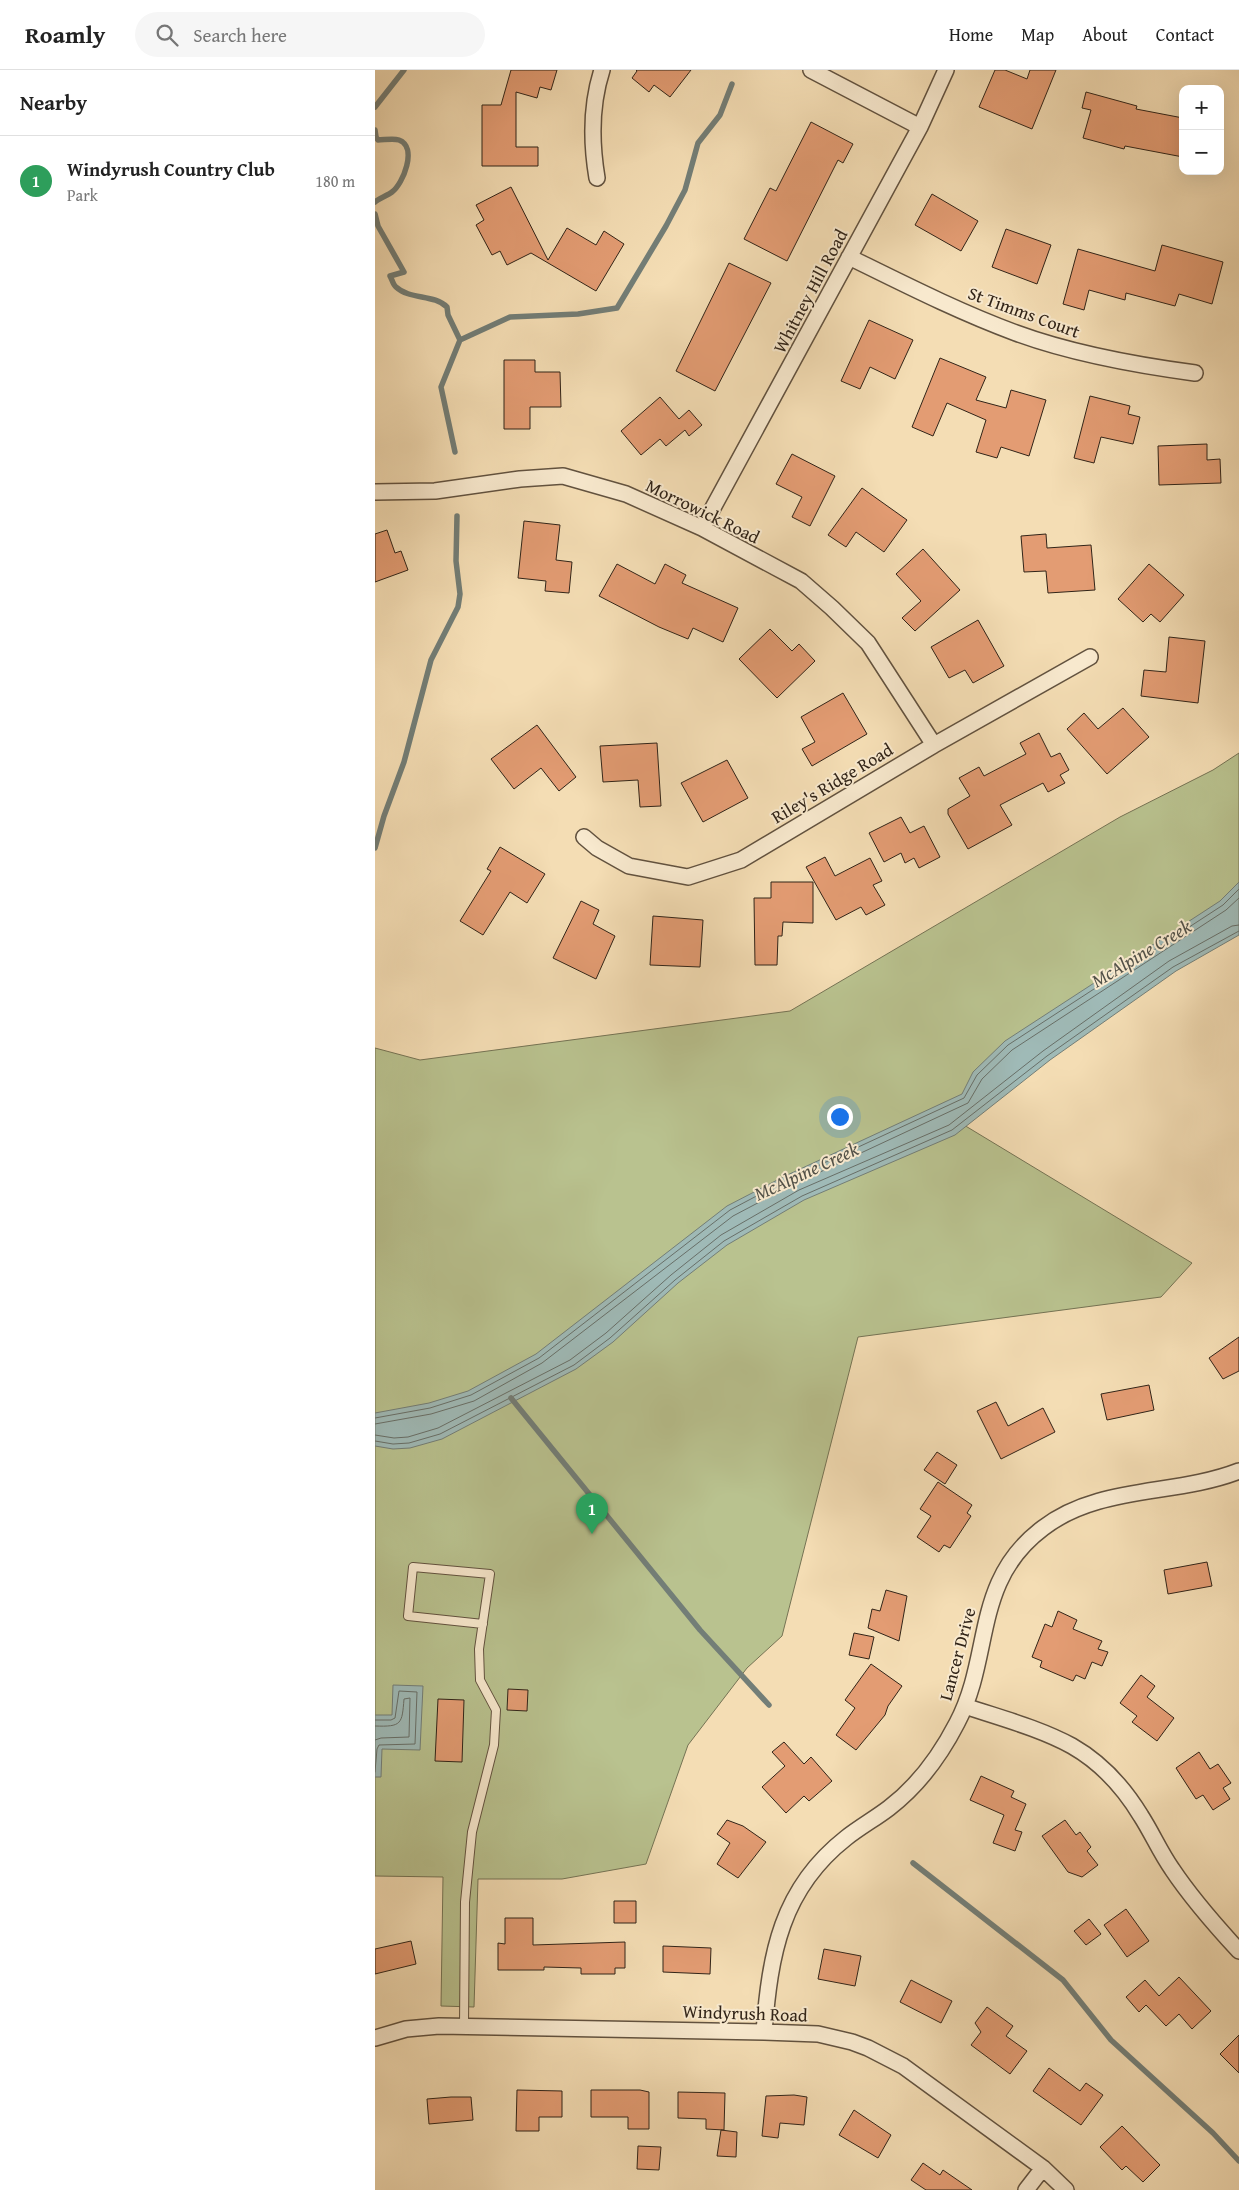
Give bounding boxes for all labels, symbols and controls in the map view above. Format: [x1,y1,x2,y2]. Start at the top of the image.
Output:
search box [135,12,485,57]
text: Roamly [25,17,105,52]
icon: search [153,21,181,49]
text: Search here [193,21,287,49]
text: Home [949,21,993,48]
text: Map [1021,21,1054,48]
text: About [1082,21,1128,48]
text: Contact [1156,21,1214,48]
map controls [1179,85,1224,175]
button: + [1179,85,1224,130]
text: Nearby [20,87,87,118]
button: − [1179,130,1224,175]
text: Windyrush Country Club [67,155,275,183]
text: 1 [32,169,40,193]
text: 180 m [315,169,355,193]
text: Park [67,183,98,207]
street label: Whitney Hill Road [766,224,854,358]
street label: St Timms Court [964,279,1084,345]
street label: Morrowick Road [641,472,765,550]
street label: Riley's Ridge Road [766,736,898,830]
water label: McAlpine Creek [1086,912,1197,994]
your location [827,1104,853,1130]
water label: McAlpine Creek [749,1134,863,1207]
pin: 1 [576,1493,608,1534]
street label: Lancer Drive [932,1604,982,1704]
street label: Windyrush Road [682,1997,808,2029]

